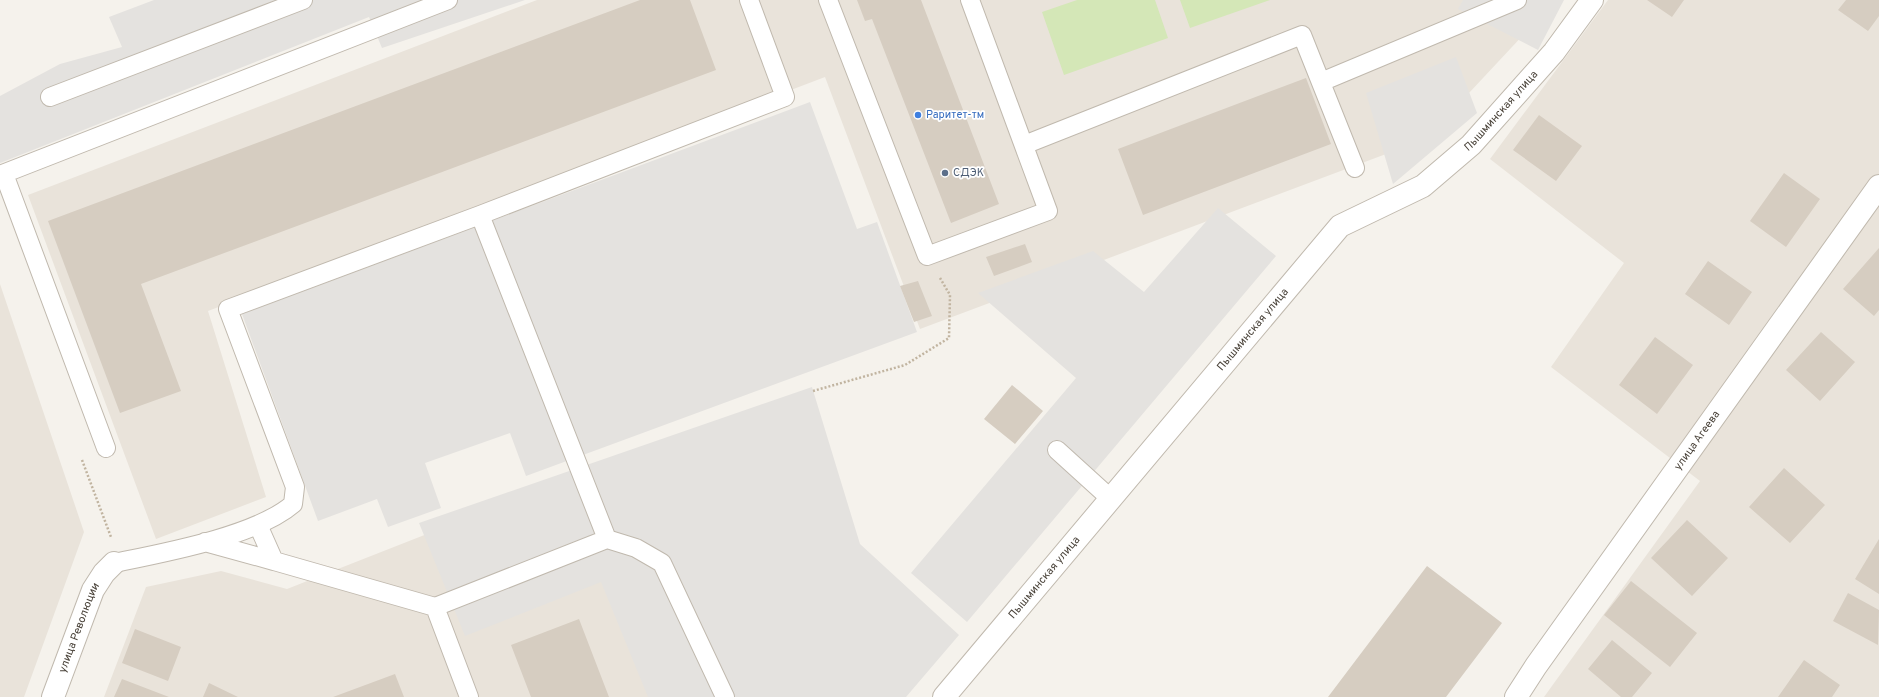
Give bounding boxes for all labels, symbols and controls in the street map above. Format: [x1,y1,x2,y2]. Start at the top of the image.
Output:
street label: Пышминская улица [1461,68,1541,155]
place label: Раритет-тм [926,108,984,122]
marker: Раритет-тм [913,110,923,120]
place label: СДЭК [953,166,984,180]
marker: СДЭК [940,168,950,178]
street label: Пышминская улица [1214,285,1292,374]
street label: улица Агеева [1671,408,1723,473]
street label: Пышминская улица [1006,533,1083,622]
street label: улица Революции [56,580,103,675]

